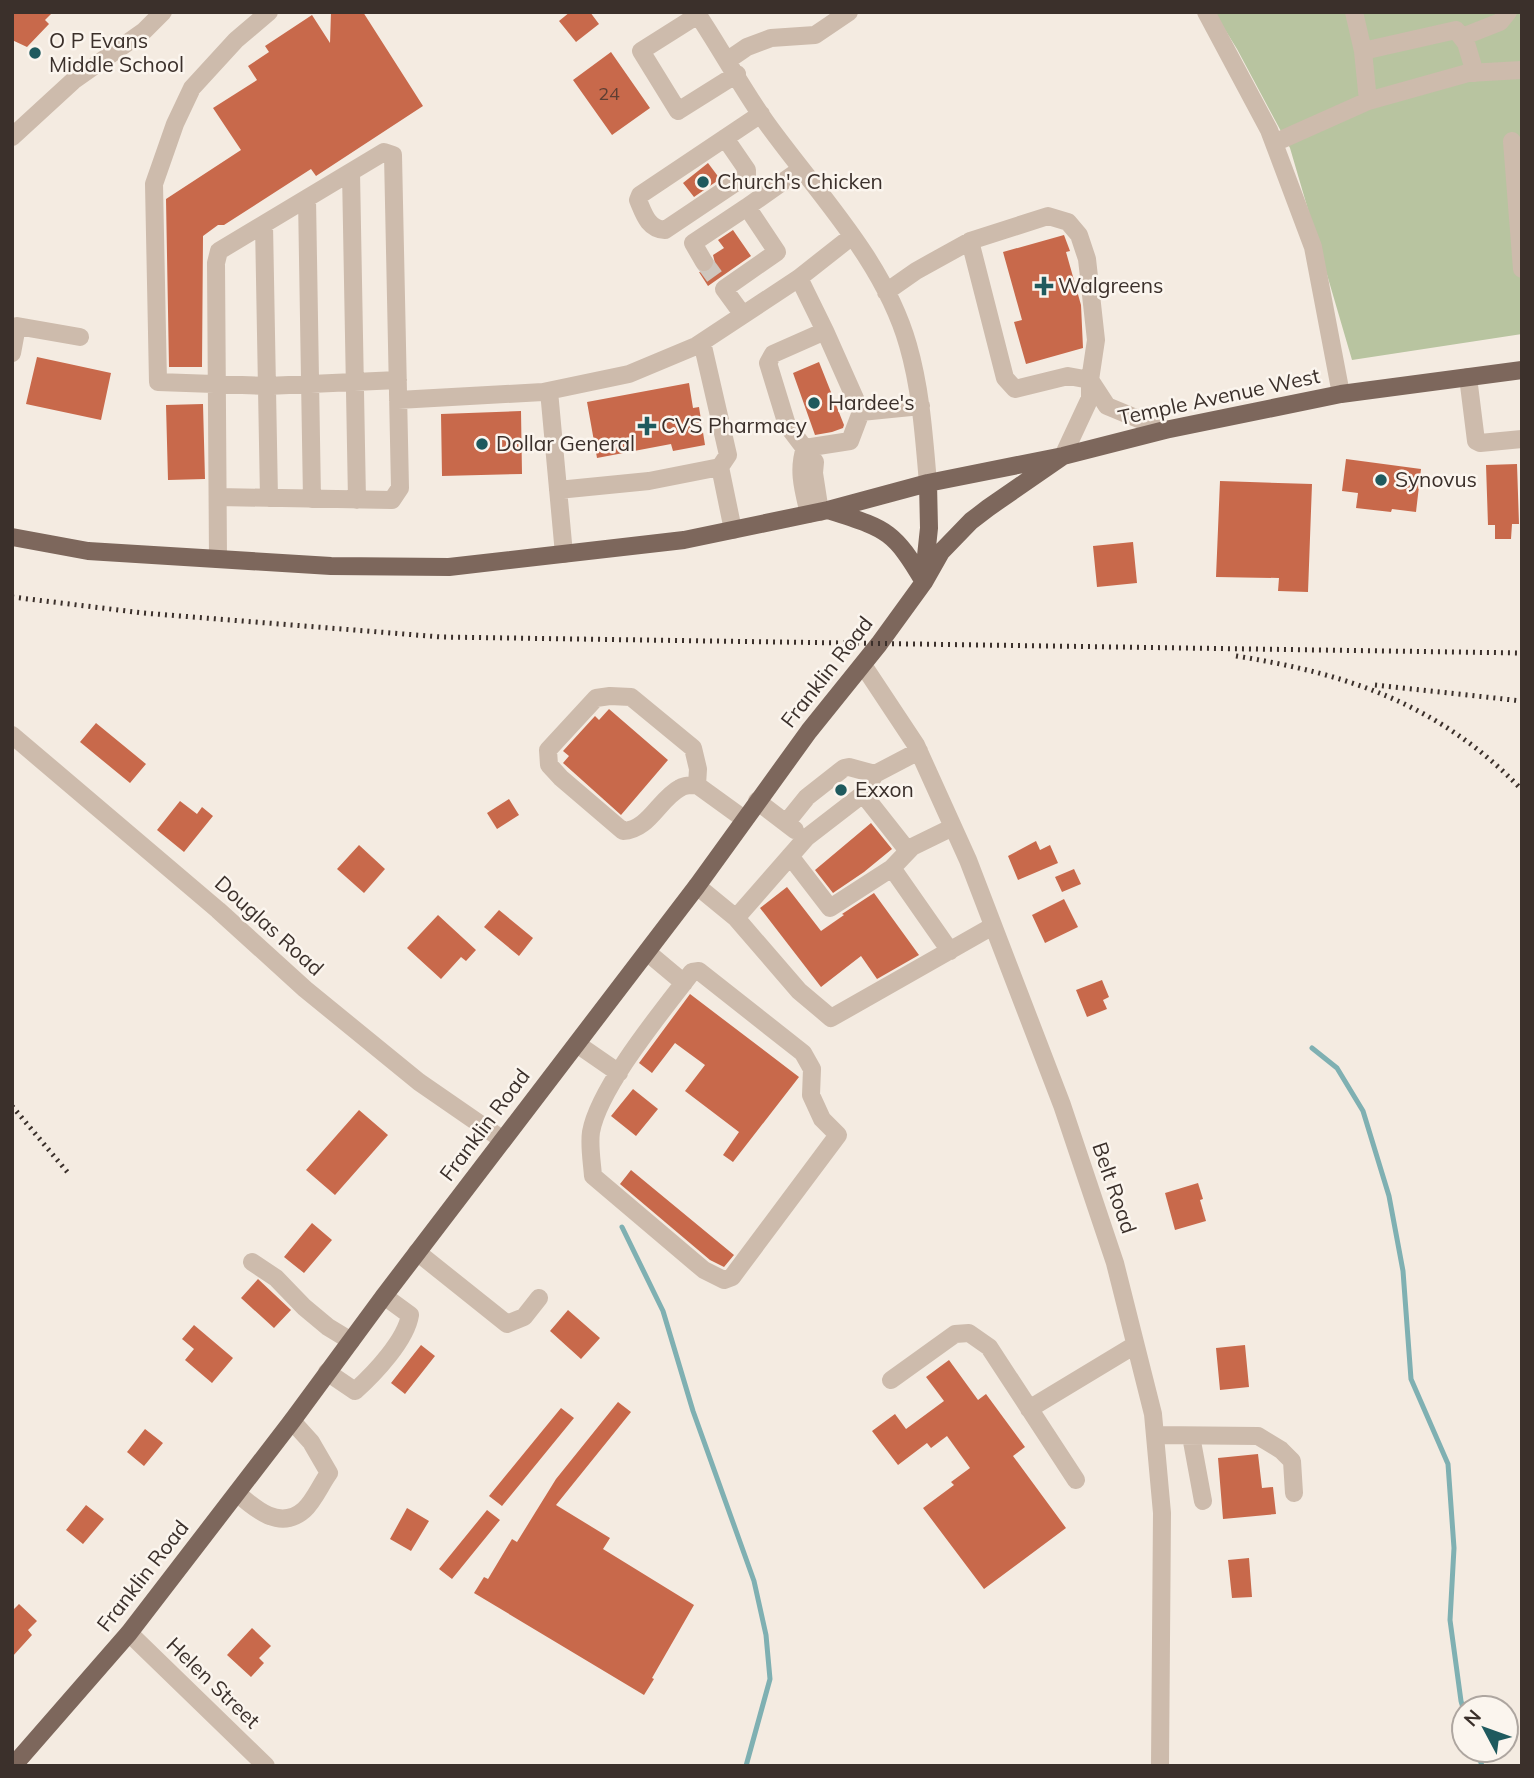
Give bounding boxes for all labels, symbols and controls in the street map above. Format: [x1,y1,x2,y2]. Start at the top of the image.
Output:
place label: O P Evans Middle School [49,27,184,77]
marker: O P Evans Middle School [27,45,43,61]
house number: 24 [598,82,620,105]
place label: Church's Chicken [717,168,883,194]
marker: Church's Chicken [695,174,711,190]
place label: Walgreens [1058,272,1163,298]
marker: Walgreens [1036,278,1052,294]
street label: Temple Avenue West [1116,362,1322,430]
place label: Hardee's [828,389,915,415]
marker: Hardee's [806,395,822,411]
place label: CVS Pharmacy [661,412,807,438]
marker: CVS Pharmacy [639,418,655,434]
place label: Dollar General [496,430,635,456]
marker: Dollar General [474,436,490,452]
place label: Synovus [1395,466,1477,492]
marker: Synovus [1373,472,1389,488]
street label: Franklin Road [775,611,878,732]
place label: Exxon [855,776,914,802]
marker: Exxon [833,782,849,798]
street label: Douglas Road [210,870,329,981]
street label: Franklin Road [433,1063,535,1186]
street label: Belt Road [1087,1139,1143,1237]
street label: Franklin Road [91,1515,194,1636]
street label: Helen Street [162,1631,266,1733]
north arrow [1450,1694,1520,1764]
text: N [1458,1705,1486,1731]

